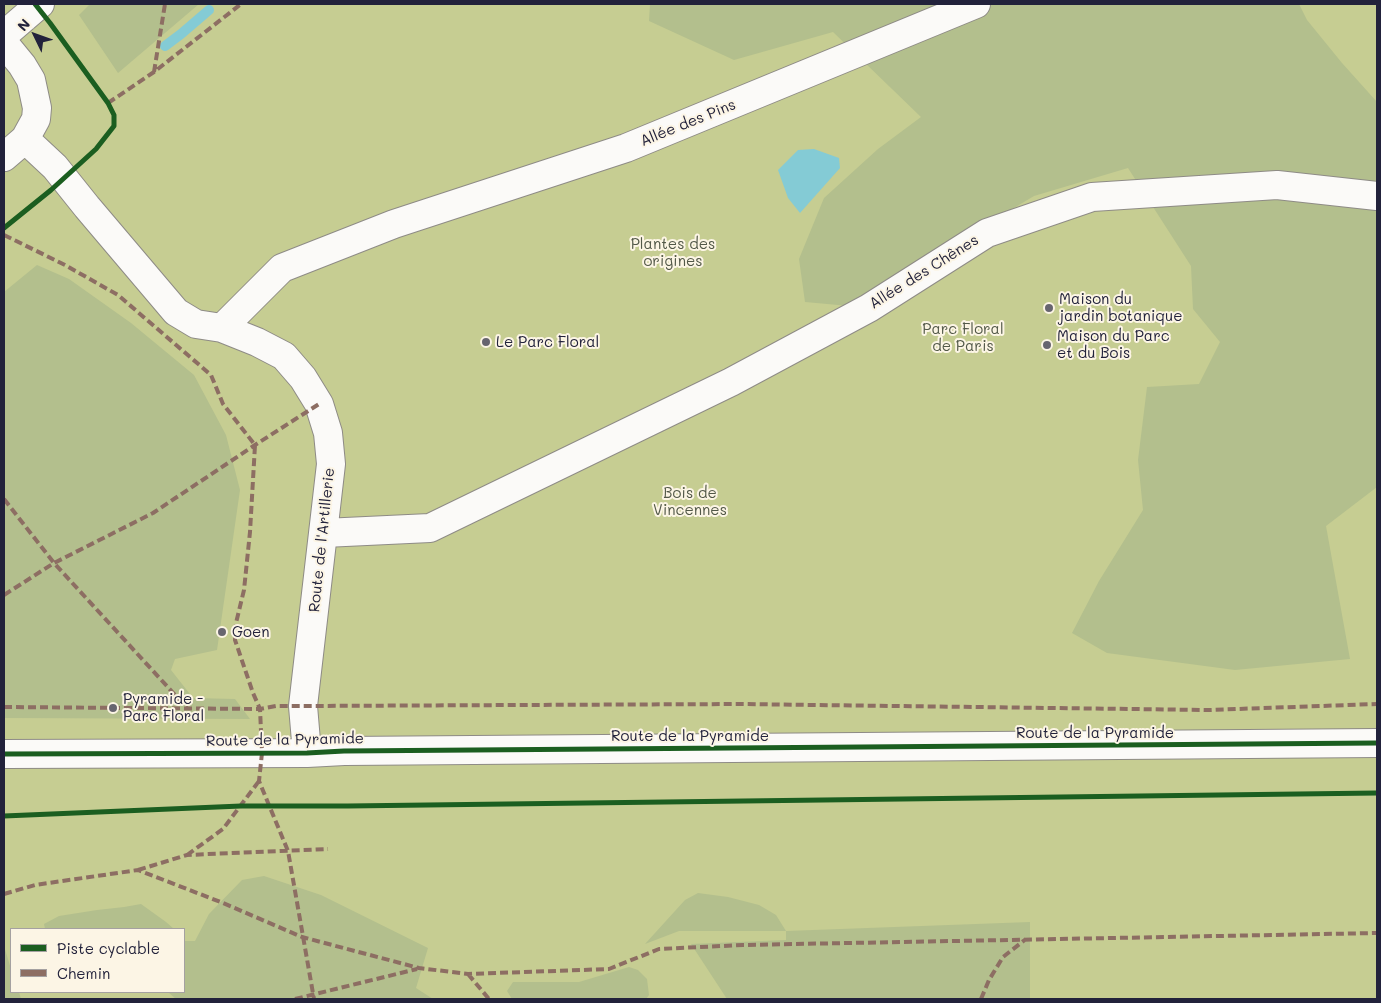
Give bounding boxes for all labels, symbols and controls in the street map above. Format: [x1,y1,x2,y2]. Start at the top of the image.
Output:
north arrow [10,10,60,60]
text: N [13,14,34,35]
street label: Allée des Pins [638,96,738,150]
street label: Allée des Chênes [866,231,982,313]
park label: Plantes des origines [631,235,715,270]
place label: Maison du jardin botanique [1059,290,1183,325]
marker: Maison du jardin botanique [1043,302,1055,314]
park label: Parc Floral de Paris [922,320,1004,355]
place label: Maison du Parc et du Bois [1057,327,1170,362]
place label: Le Parc Floral [496,333,599,351]
marker: Le Parc Floral [480,336,492,348]
marker: Maison du Parc et du Bois [1041,339,1053,351]
street label: Route de l'Artillerie [305,467,339,613]
park label: Bois de Vincennes [653,484,727,519]
place label: Goen [232,623,270,641]
marker: Goen [216,626,228,638]
place label: Pyramide - Parc Floral [123,690,204,725]
marker: Pyramide - Parc Floral [107,702,119,714]
street label: Route de la Pyramide [1016,724,1174,742]
street label: Route de la Pyramide [611,727,769,745]
street label: Route de la Pyramide [206,730,364,750]
legend [10,928,185,993]
text: Piste cyclable [57,938,160,958]
text: Chemin [57,963,110,983]

